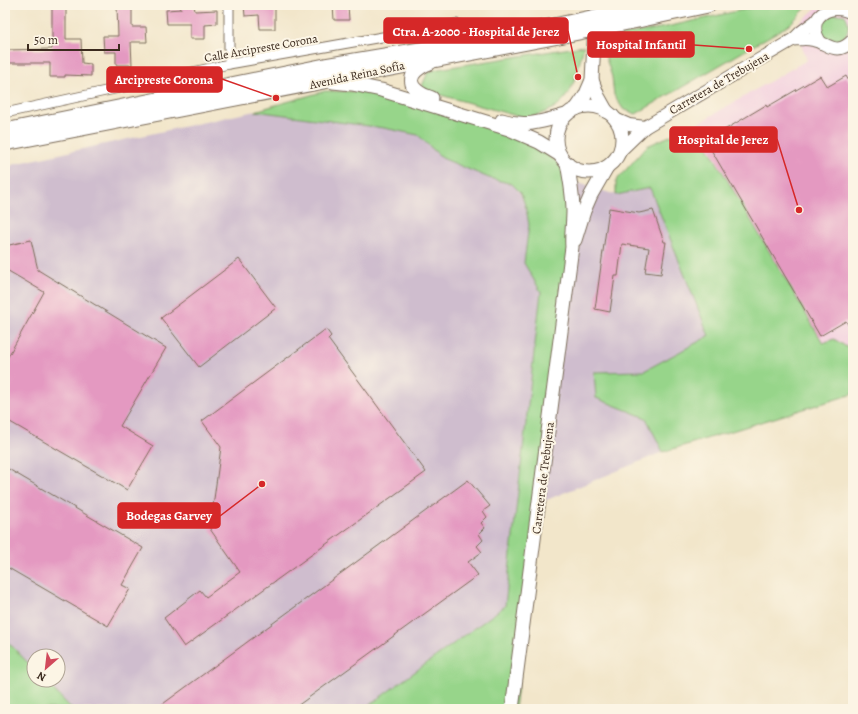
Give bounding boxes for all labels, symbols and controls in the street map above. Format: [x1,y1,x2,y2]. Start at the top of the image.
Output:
callout: Ctra. A-2000 - Hospital de Jerez [384,18,568,43]
text: Ctra. A-2000 - Hospital de Jerez [393,23,559,40]
scale bar [28,26,119,52]
street label: Calle Arcipreste Corona [203,30,319,66]
text: 50 m [34,32,58,48]
callout: Hospital Infantil [588,32,694,57]
text: Hospital Infantil [596,36,687,53]
street label: Carretera de Trebujena [666,48,772,118]
street label: Avenida Reina Sofía [307,57,406,93]
callout: Arcipreste Corona [107,67,222,92]
text: Arcipreste Corona [114,71,214,88]
callout: Hospital de Jerez [670,127,777,152]
text: Hospital de Jerez [678,131,768,148]
street label: Carretera de Trebujena [528,421,558,535]
callout: Bodegas Garvey [118,503,220,528]
text: Bodegas Garvey [126,507,213,524]
north arrow [26,648,66,688]
text: N [34,668,49,685]

